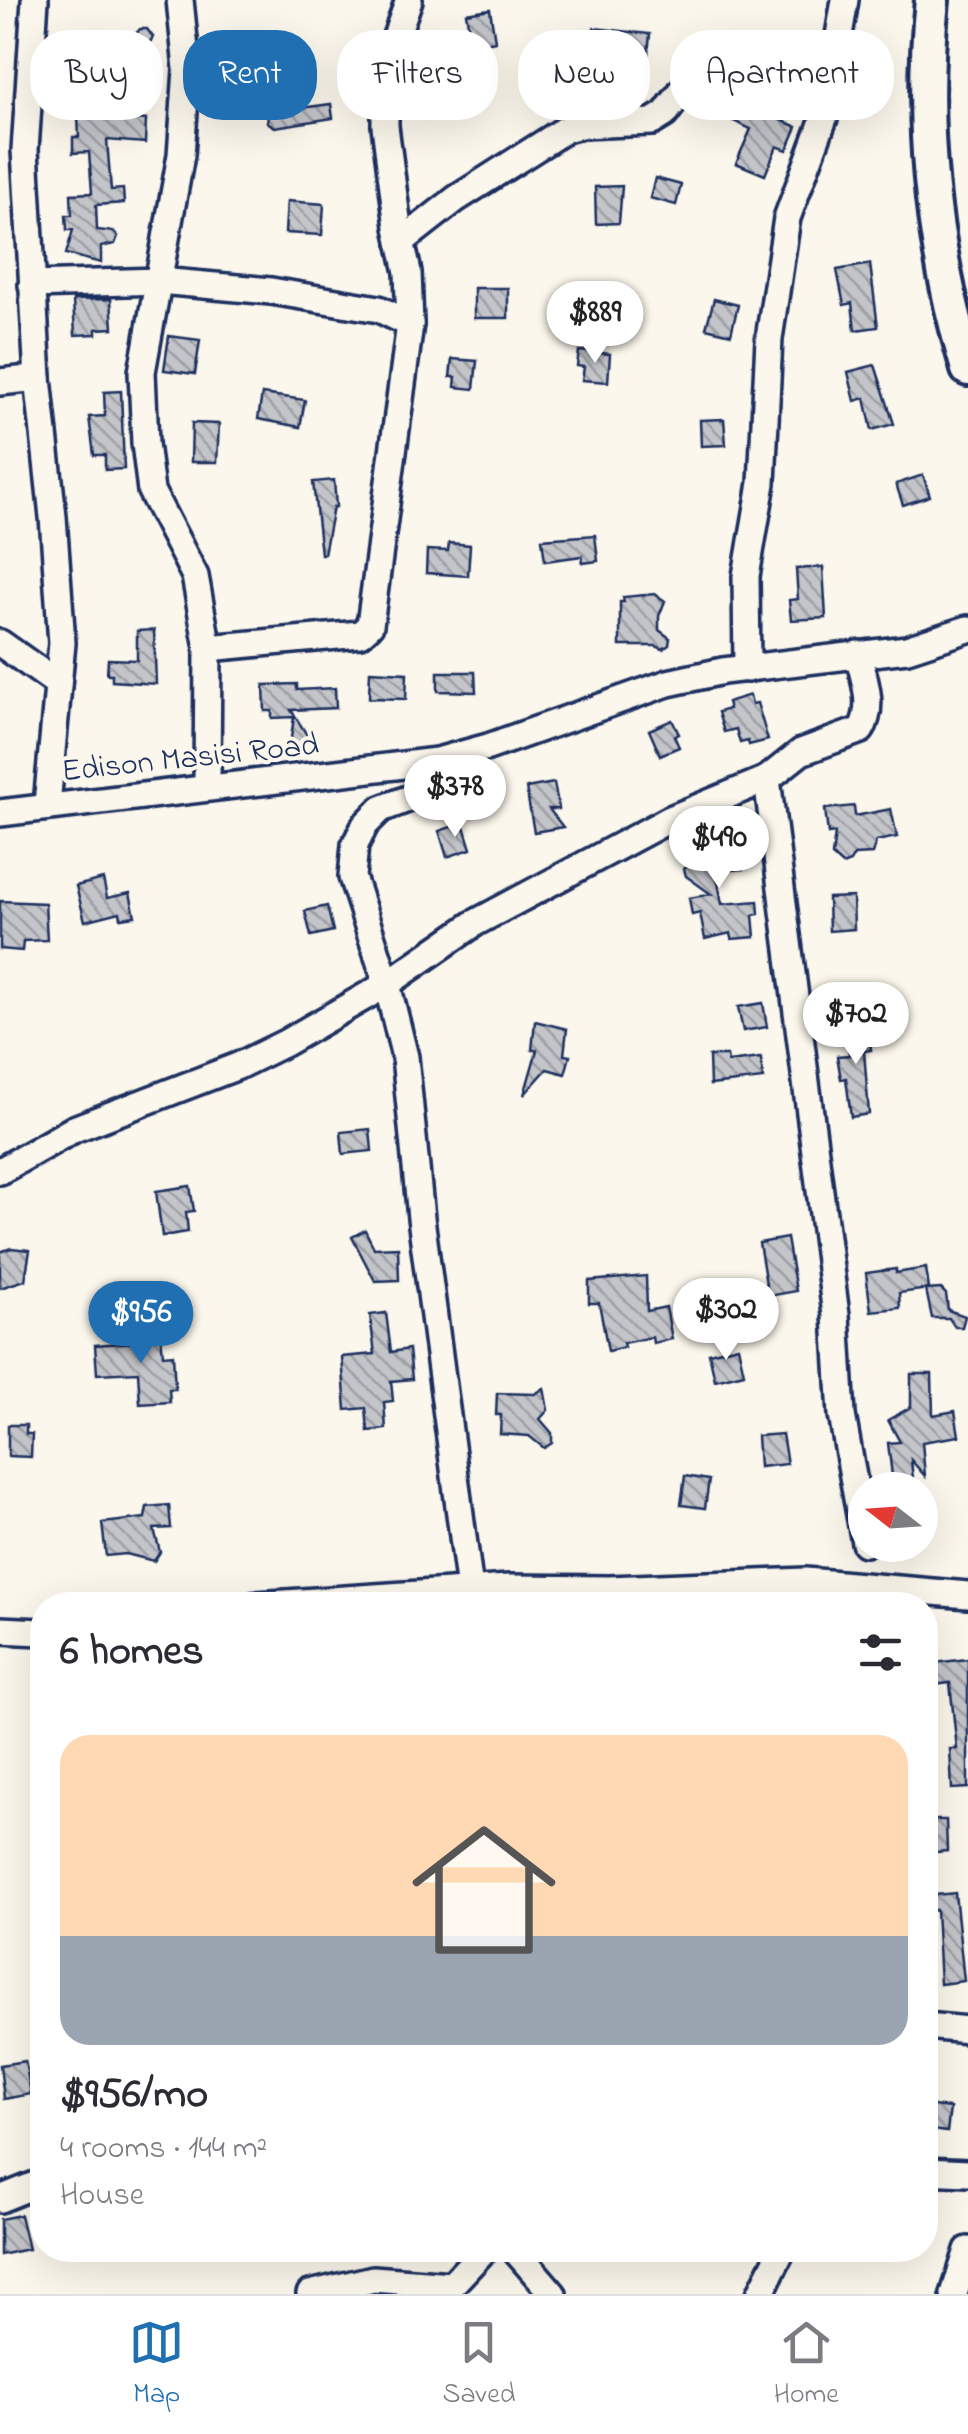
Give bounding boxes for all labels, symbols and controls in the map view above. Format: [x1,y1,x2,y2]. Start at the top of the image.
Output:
chip: Buy [30,30,163,120]
chip: Rent [183,30,317,120]
chip: Filters [337,30,498,120]
chip: New [518,30,650,120]
chip: Apartment [670,30,894,120]
pin: $889 [536,281,654,366]
text: $889 [569,290,622,337]
street label: Edison Masisi Road [59,723,321,796]
pin: $378 [396,755,514,840]
text: $378 [426,764,484,811]
pin: $490 [660,806,778,891]
text: $490 [691,815,747,862]
pin: $702 [797,982,915,1067]
text: $702 [825,991,887,1038]
pin: $302 [667,1278,785,1363]
pin: $956 [82,1281,200,1366]
text: $302 [695,1287,757,1334]
text: $956 [110,1290,172,1337]
north arrow [848,1472,938,1562]
map controls [848,1472,938,1562]
text: 6 homes [60,1622,204,1683]
icon: filters [853,1625,908,1680]
icon: home [394,1800,574,1980]
text: $956/mo [60,2065,208,2126]
text: 4 rooms · 144 m² [60,2126,267,2173]
text: House [60,2173,144,2220]
tab: Map [129,2315,184,2416]
tab: Saved [442,2315,515,2416]
tab: Home [774,2315,839,2416]

